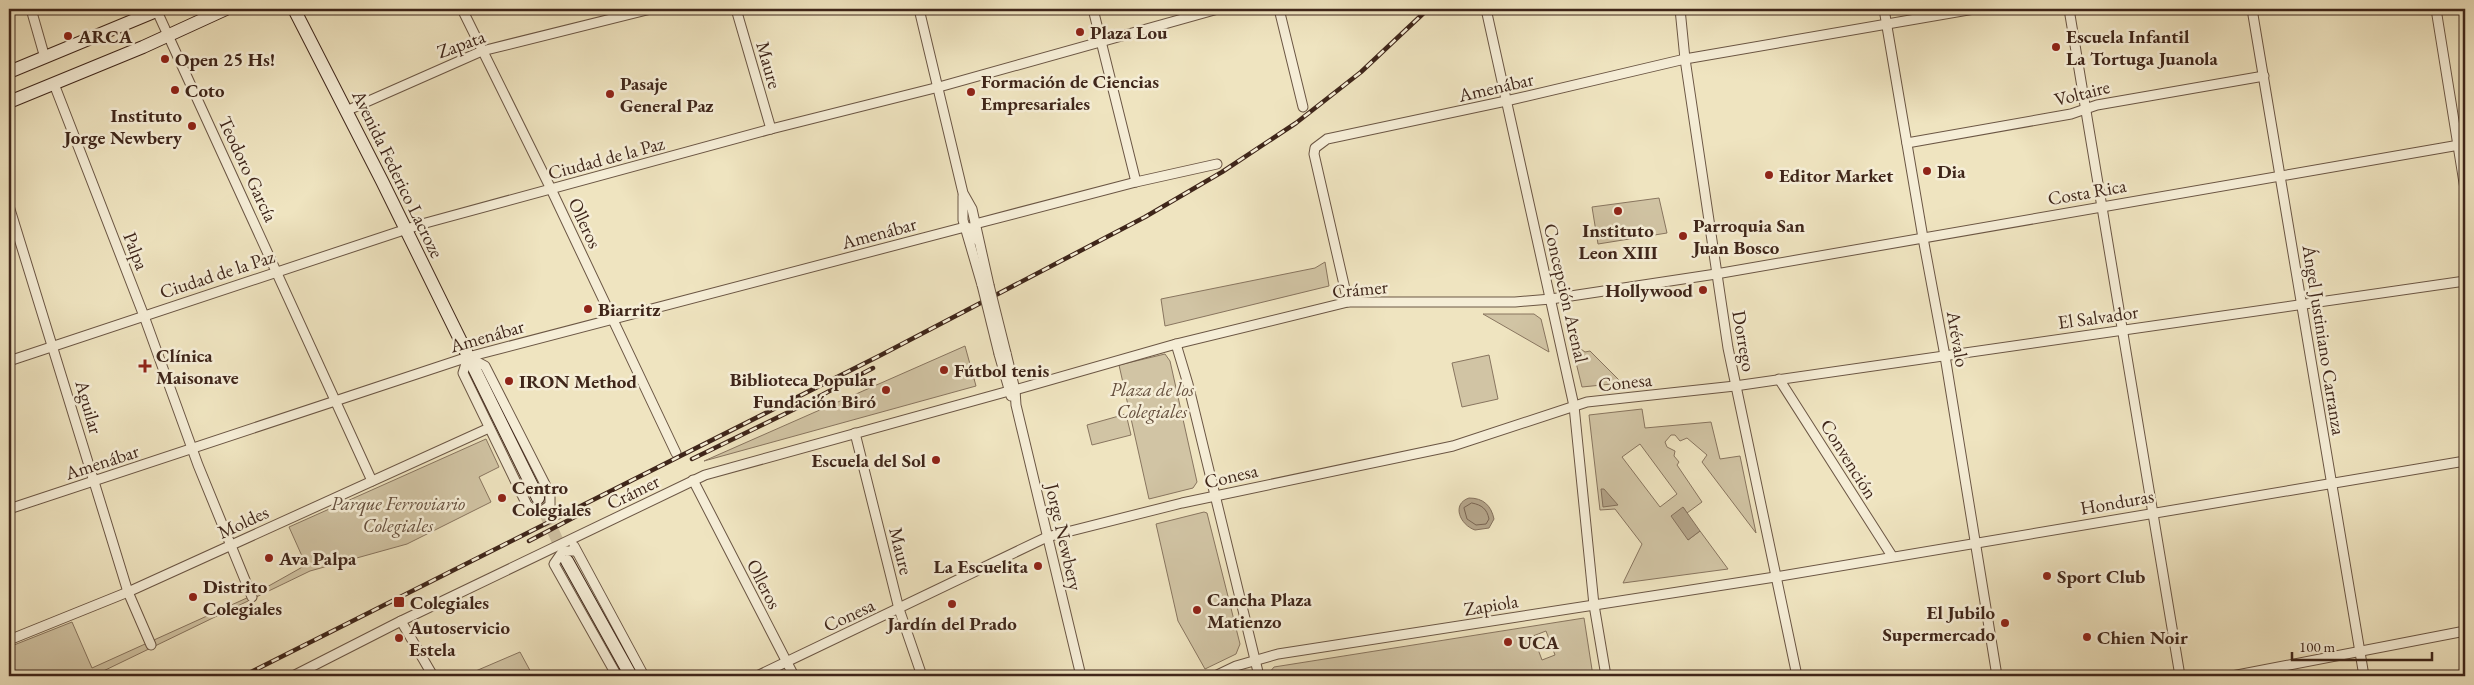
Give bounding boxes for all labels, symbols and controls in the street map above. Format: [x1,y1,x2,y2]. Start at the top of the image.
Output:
place label: Plaza Lou [1090,20,1168,45]
place label: ARCA [77,24,133,49]
street label: Zapata [433,24,489,64]
place label: Escuela Infantil La Tortuga Juanola [2066,24,2218,71]
marker: Plaza Lou [1074,26,1086,38]
marker: ARCA [62,30,74,42]
street label: Maure [750,38,788,92]
marker: Escuela Infantil La Tortuga Juanola [2050,41,2062,53]
place label: Open 25 Hs! [175,47,275,72]
marker: Open 25 Hs! [159,53,171,65]
street label: Amenábar [1455,66,1537,108]
place label: Formación de Ciencias Empresariales [981,69,1159,116]
place label: Pasaje General Paz [620,71,714,118]
street label: Voltaire [2052,74,2112,112]
place label: Coto [185,78,225,103]
marker: Coto [169,84,181,96]
street label: Avenida Federico Lacroze [346,85,450,262]
marker: Formación de Ciencias Empresariales [965,86,977,98]
marker: Pasaje General Paz [604,88,616,100]
place label: Instituto Jorge Newbery [62,103,183,150]
street label: Teodoro García [213,112,284,226]
marker: Instituto Jorge Newbery [186,120,198,132]
street label: Ciudad de la Paz [545,130,668,186]
place label: Dia [1937,159,1966,184]
place label: Editor Market [1779,163,1893,188]
marker: Dia [1921,165,1933,177]
marker: Editor Market [1763,169,1775,181]
street label: Costa Rica [2046,173,2129,211]
street label: Olleros [562,194,608,252]
marker: Instituto Leon XIII [1612,205,1624,217]
street label: Amenábar [838,211,920,255]
place label: Parroquia San Juan Bosco [1691,213,1805,260]
place label: Instituto Leon XIII [1578,218,1658,265]
street label: Concepción Arenal [1538,221,1594,366]
street label: Palpa [117,228,155,274]
marker: Parroquia San Juan Bosco [1677,230,1689,242]
street label: Ángel Justiniano Carranza [2296,242,2351,437]
street label: Ciudad de la Paz [156,243,278,304]
street label: Crámer [1331,274,1390,304]
place label: Hollywood [1605,278,1693,303]
marker: Hollywood [1697,284,1709,296]
place label: Biarritz [598,297,661,322]
street label: El Salvador [2056,299,2141,335]
marker: Biarritz [582,303,594,315]
street label: Arévalo [1941,308,1975,369]
street label: Dorrego [1726,309,1762,373]
street label: Amenábar [446,313,528,359]
place label: Clínica Maisonave [156,343,239,390]
place label: Fútbol tenis [954,358,1050,383]
marker: Clínica Maisonave [138,359,152,373]
marker: Fútbol tenis [938,364,950,376]
place label: Biblioteca Popular Fundación Biró [730,367,876,414]
street label: Conesa [1597,367,1654,397]
place label: IRON Method [519,369,637,394]
marker: IRON Method [503,375,515,387]
street label: Aguilar [69,376,109,437]
park label: Plaza de los Colegiales [1110,377,1195,424]
marker: Biblioteca Popular Fundación Biró [880,384,892,396]
street label: Convención [1815,414,1883,504]
street label: Amenábar [61,438,143,486]
place label: Escuela del Sol [811,448,927,473]
marker: Escuela del Sol [930,454,942,466]
street label: Conesa [1202,458,1261,494]
street label: Crámer [602,468,664,516]
place label: Centro Colegiales [512,475,591,522]
street label: Jorge Newbery [1039,479,1089,594]
street label: Honduras [2078,483,2156,521]
park label: Parque Ferroviario Colegiales [331,491,465,538]
marker: Centro Colegiales [496,492,508,504]
street label: Moldes [213,499,273,545]
street label: Maure [883,525,919,577]
place label: Ava Palpa [278,546,357,571]
marker: Ava Palpa [263,552,275,564]
place label: La Escuelita [934,554,1029,579]
street label: Olleros [741,555,787,613]
marker: La Escuelita [1032,560,1044,572]
place label: Sport Club [2057,564,2145,589]
marker: Sport Club [2041,570,2053,582]
place label: Distrito Colegiales [203,574,282,621]
place label: Cancha Plaza Matienzo [1207,587,1313,634]
street label: Zapiola [1462,588,1520,622]
place label: Colegiales [410,590,489,615]
marker: Distrito Colegiales [187,591,199,603]
street label: Conesa [819,592,879,638]
marker: Colegiales [392,595,406,609]
marker: Jardín del Prado [946,598,958,610]
place label: El Jubilo Supermercado [1882,600,1995,647]
marker: Cancha Plaza Matienzo [1191,604,1203,616]
place label: Jardín del Prado [885,611,1017,636]
place label: Autoservicio Estela [408,615,510,662]
marker: El Jubilo Supermercado [1999,617,2011,629]
place label: Chien Noir [2097,625,2188,650]
place label: UCA [1518,630,1559,655]
scale bar [2292,630,2432,662]
marker: Chien Noir [2081,631,2093,643]
marker: Autoservicio Estela [393,632,405,644]
marker: UCA [1502,636,1514,648]
text: 100 m [2299,637,2336,656]

